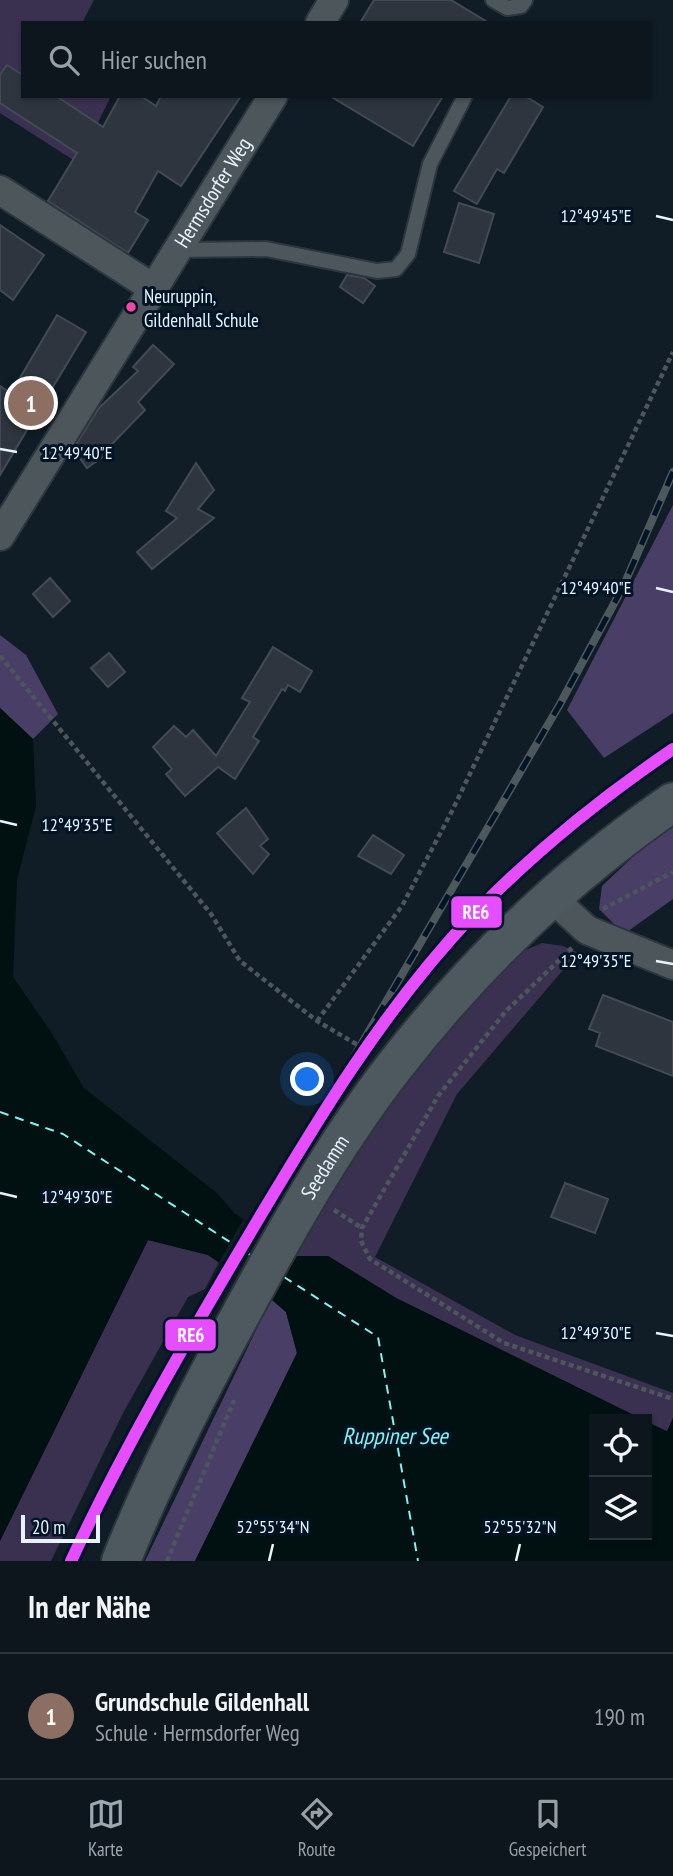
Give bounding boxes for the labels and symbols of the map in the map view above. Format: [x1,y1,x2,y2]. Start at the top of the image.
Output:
street label: Hermsdorfer Weg [168,132,257,253]
text: 12°49'45"E [561,204,631,227]
place label: Neuruppin, Gildenhall Schule [144,284,259,332]
marker: Neuruppin, Gildenhall Schule [124,300,138,314]
pin: 1 [8,377,54,429]
text: 12°49'40"E [42,441,112,464]
text: 12°49'40"E [561,576,631,599]
text: 12°49'35"E [42,813,112,836]
line badge: RE6 [450,895,503,929]
text: RE6 [463,900,489,924]
text: 12°49'35"E [561,949,631,972]
your location [290,1062,324,1096]
street label: Seedamm [294,1129,355,1204]
text: 12°49'30"E [42,1185,112,1208]
line badge: RE6 [164,1318,217,1352]
text: 12°49'30"E [561,1321,631,1344]
text: RE6 [178,1323,204,1347]
water label: Ruppiner See [342,1421,449,1450]
scale bar [21,1512,100,1544]
text: 52°55'34"N [237,1515,309,1538]
text: 52°55'32"N [484,1515,556,1538]

